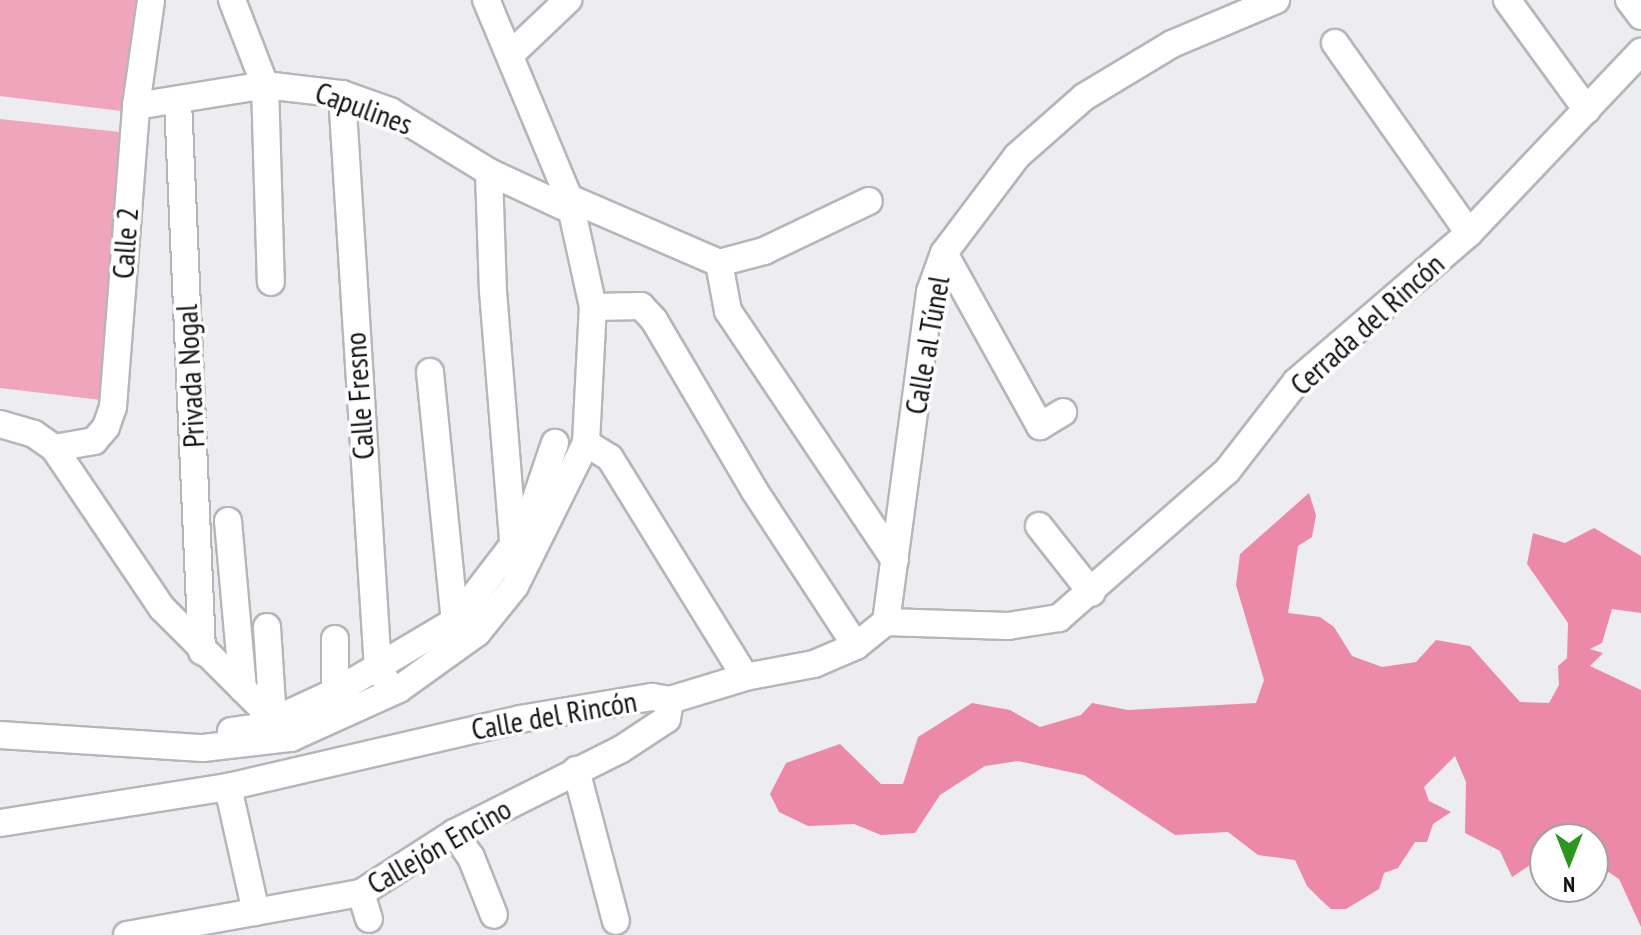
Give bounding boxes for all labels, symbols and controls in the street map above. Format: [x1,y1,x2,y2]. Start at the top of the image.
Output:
street label: Capulines [311,74,417,142]
street label: Calle 2 [105,206,145,280]
street label: Cerrada del Rincón [1283,246,1451,402]
street label: Calle al Túnel [897,273,957,417]
street label: Privada Nogal [168,303,212,449]
street label: Calle Fresno [337,331,381,461]
street label: Calle del Rincón [469,683,639,747]
street label: Callejón Encino [361,790,517,902]
north arrow [1529,823,1609,903]
text: N [1563,871,1575,899]

